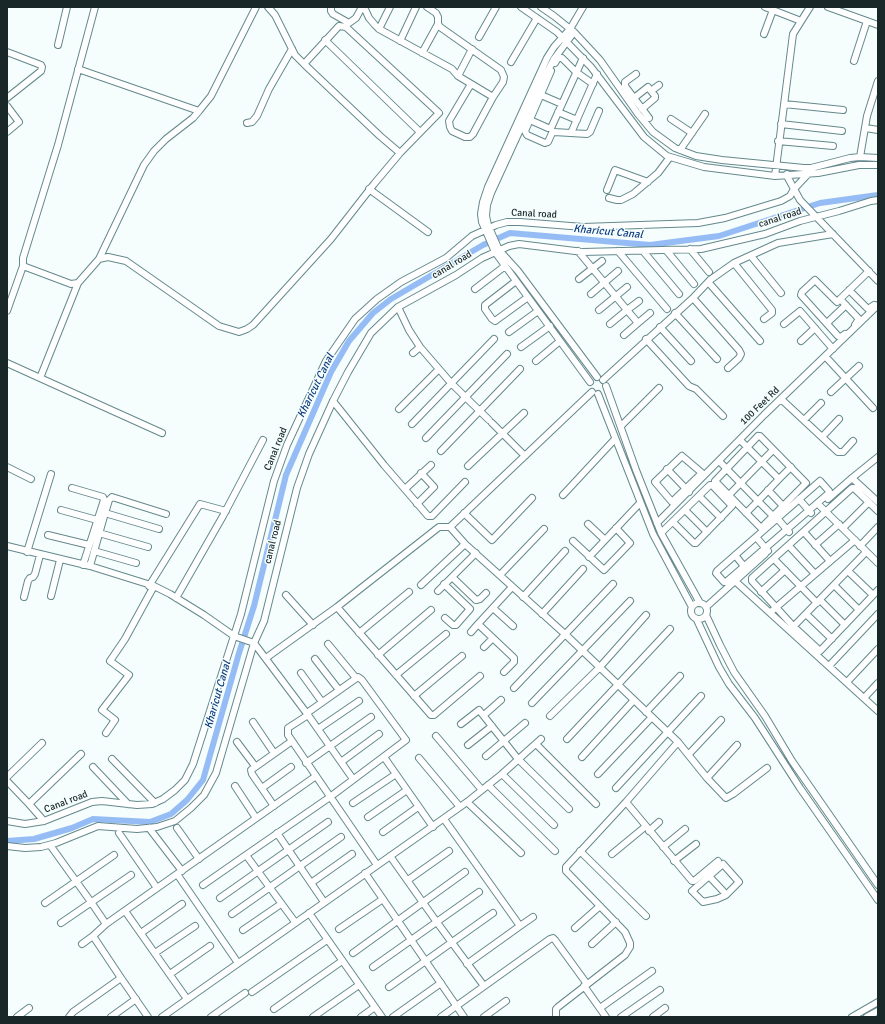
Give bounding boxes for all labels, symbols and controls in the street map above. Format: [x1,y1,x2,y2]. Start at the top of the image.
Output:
street label: canal road [757,205,803,231]
street label: Canal road [511,207,557,221]
water label: Kharicut Canal [573,222,643,242]
street label: canal road [430,248,474,282]
water label: Kharicut Canal [295,352,337,420]
street label: 100 Feet Rd [738,384,782,428]
street label: Canal road [262,426,290,472]
street label: canal road [262,519,284,565]
water label: Kharicut Canal [202,660,234,730]
street label: Canal road [43,788,89,816]

